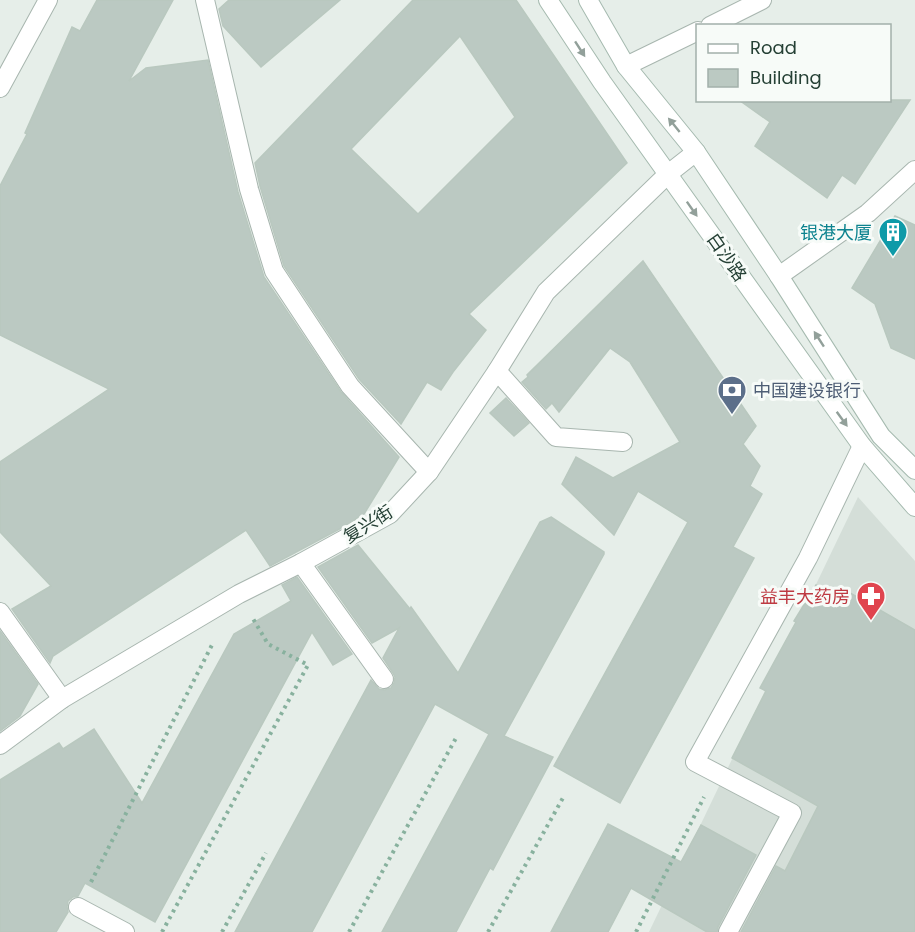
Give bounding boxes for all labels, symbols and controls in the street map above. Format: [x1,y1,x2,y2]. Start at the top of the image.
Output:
legend [696,24,891,102]
text: Road [750,35,797,60]
one-way arrow [575,41,586,57]
text: Building [750,65,822,90]
one-way arrow [669,118,681,133]
one-way arrow [686,201,698,216]
building icon: 银港大厦 [877,216,909,258]
place label: 银港大厦 [800,220,872,245]
street label: 白沙路 [701,228,753,286]
one-way arrow [814,331,825,347]
bank icon: 中国建设银行 [716,374,748,416]
place label: 中国建设银行 [753,378,861,403]
one-way arrow [836,410,848,426]
street label: 复兴街 [338,499,398,549]
pharmacy icon: 益丰大药房 [855,580,887,622]
place label: 益丰大药房 [760,584,850,609]

